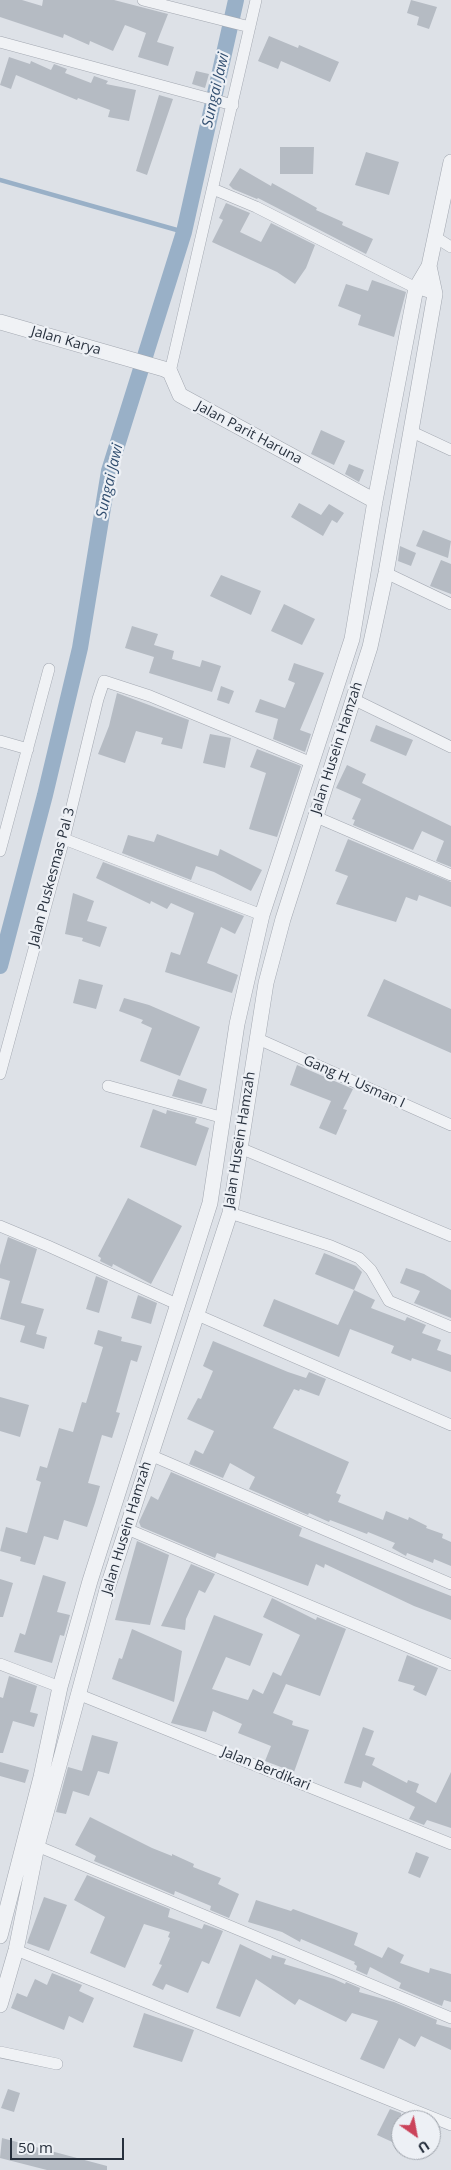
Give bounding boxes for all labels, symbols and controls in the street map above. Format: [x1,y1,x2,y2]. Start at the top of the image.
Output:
water label: Sungai Jawi [199,51,233,129]
street label: Jalan Karya [29,323,103,359]
street label: Jalan Parit Haruna [193,398,305,468]
water label: Sungai Jawi [93,442,127,520]
street label: Jalan Husein Hamzah [308,680,366,816]
street label: Jalan Puskesmas Pal 3 [25,806,79,948]
street label: Gang H. Usman I [301,1052,407,1112]
street label: Jalan Husein Hamzah [221,1070,259,1210]
street label: Jalan Husein Hamzah [99,1459,155,1597]
street label: Jalan Berdikari [219,1744,313,1794]
north arrow [391,2110,441,2160]
scale bar [12,2128,126,2160]
text: U [414,2136,434,2158]
text: 50 m [18,2137,53,2157]

